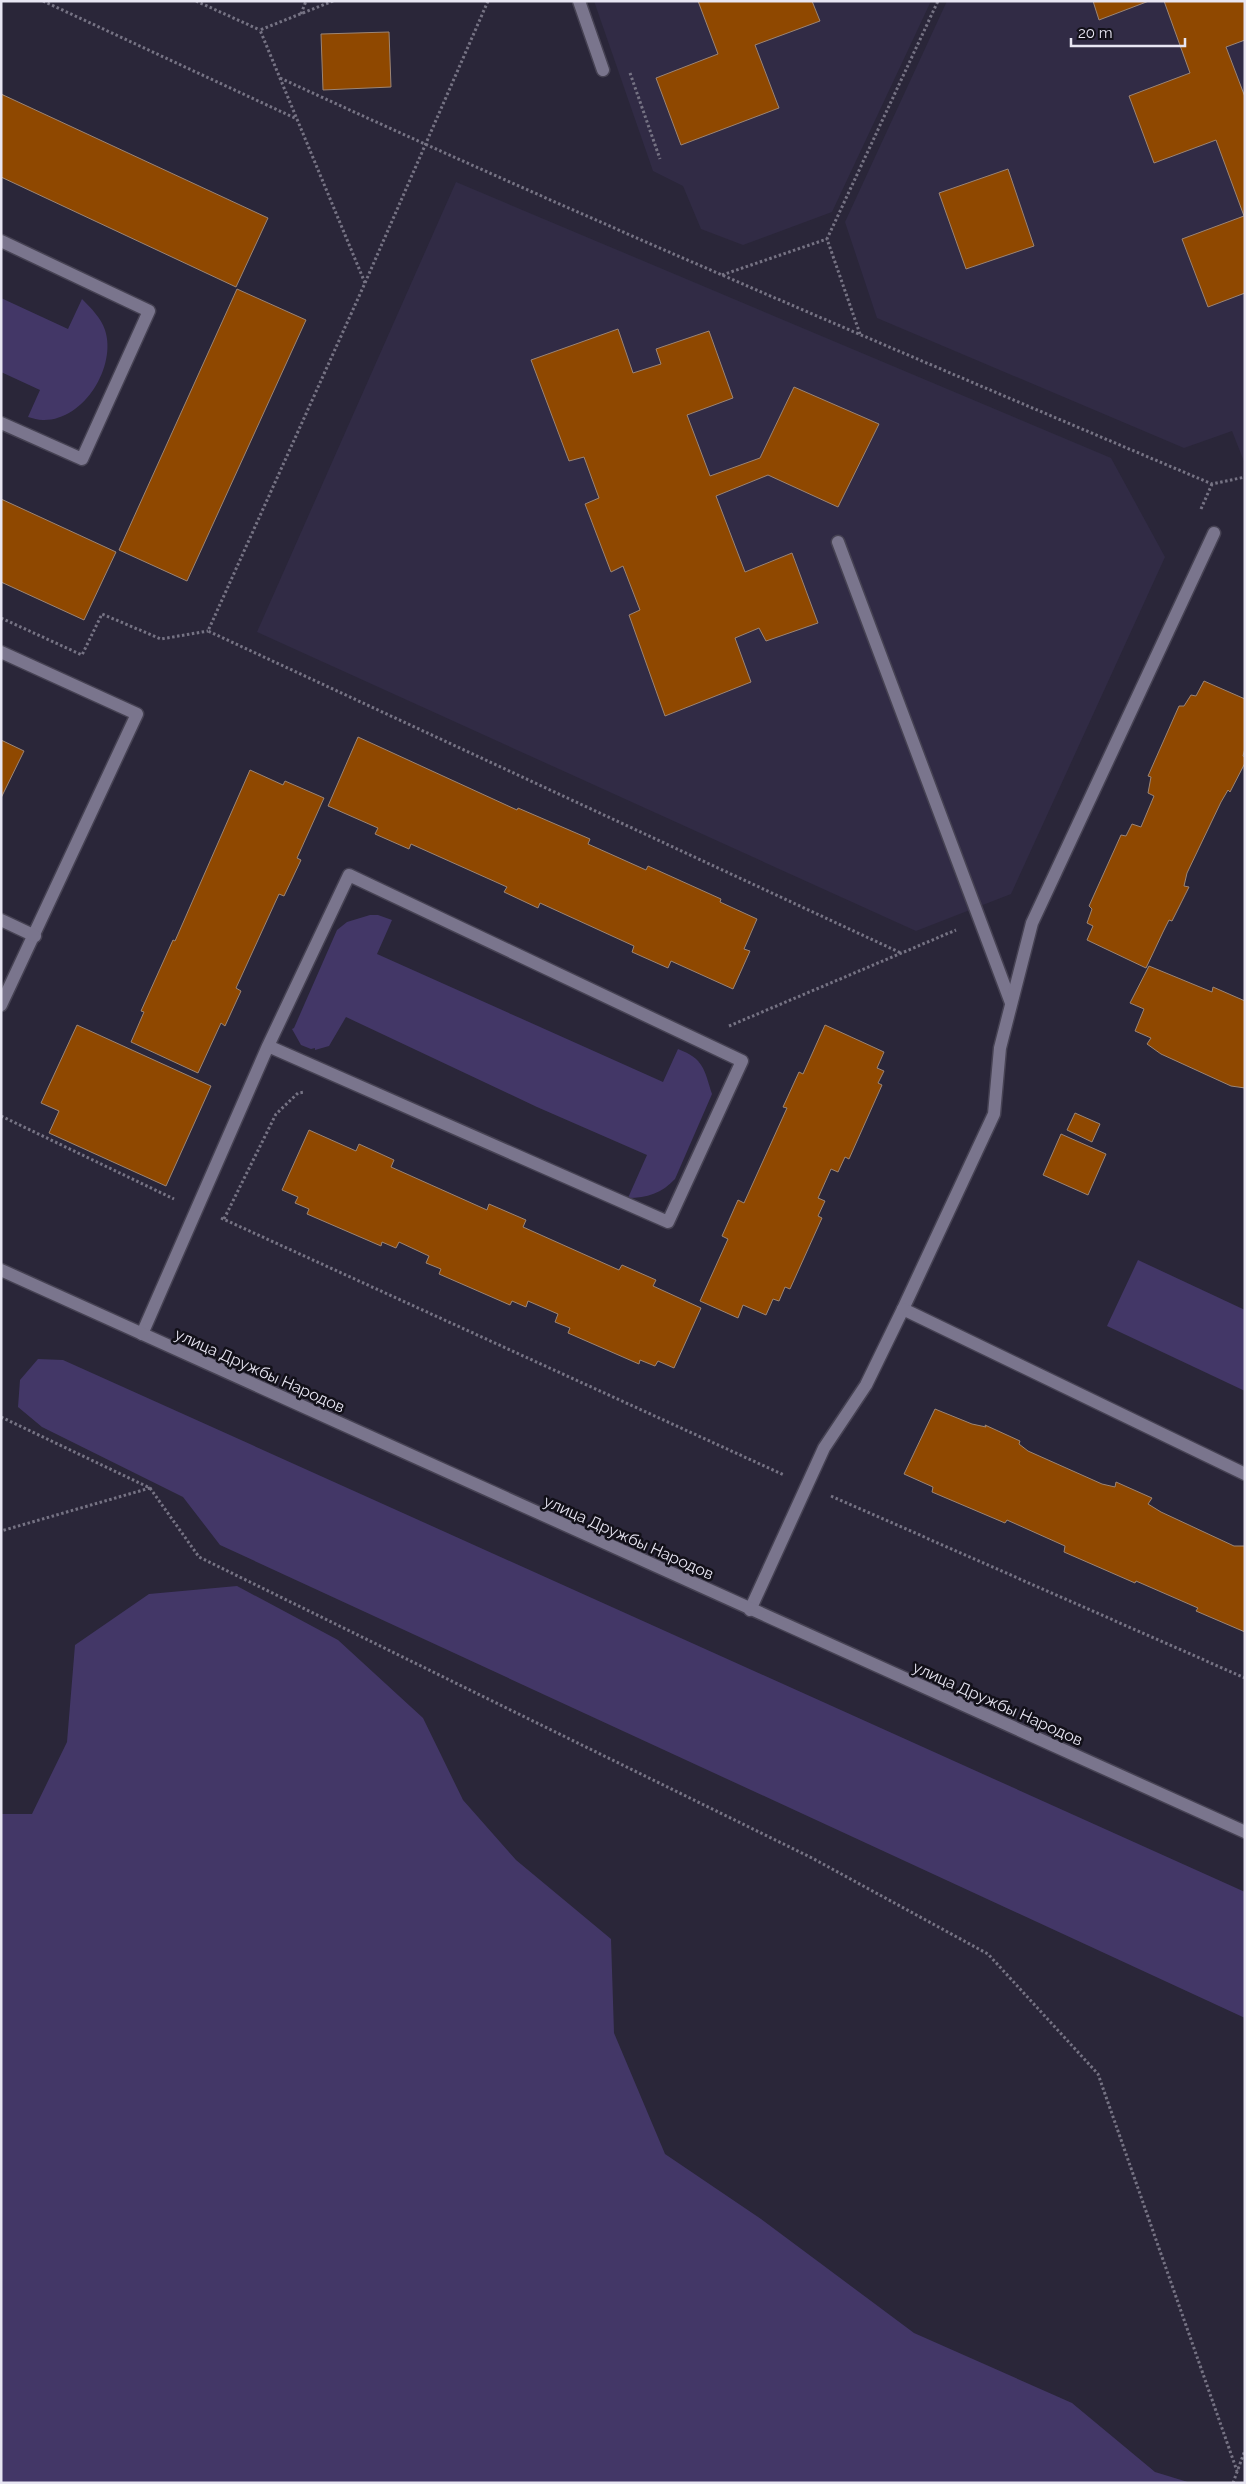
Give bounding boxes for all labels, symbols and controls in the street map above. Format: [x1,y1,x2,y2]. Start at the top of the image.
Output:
scale bar [1071,15,1185,47]
text: 20 m [1078,24,1113,42]
street label: улица Дружбы Народов [172,1324,348,1417]
street label: улица Дружбы Народов [541,1491,717,1584]
street label: улица Дружбы Народов [910,1657,1086,1750]

